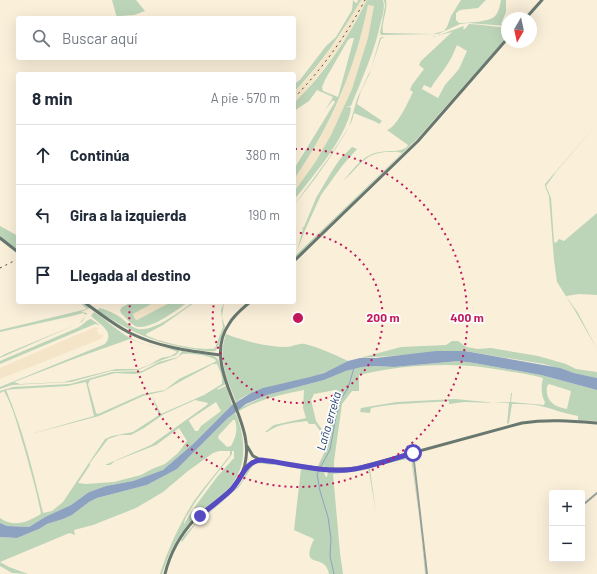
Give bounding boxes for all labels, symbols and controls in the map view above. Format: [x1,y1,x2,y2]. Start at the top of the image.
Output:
north arrow [501,12,537,48]
search box [16,16,296,60]
icon: search [30,27,52,49]
text: Buscar aquí [62,29,138,47]
text: 8 min [32,88,72,108]
text: A pie · 570 m [211,90,280,106]
icon: ahead [32,144,54,166]
text: Continúa [70,146,130,164]
text: 380 m [246,147,280,163]
icon: left [32,204,54,226]
text: Gira a la izquierda [70,206,186,224]
text: 190 m [248,207,280,223]
icon: arrive [32,264,54,286]
text: Llegada al destino [70,266,191,284]
text: 200 m [367,310,399,324]
text: 400 m [450,310,484,324]
centre of rings [291,311,305,325]
water label: Laña erreka [313,390,343,452]
route start [404,444,422,462]
map controls [549,490,585,562]
button: + [549,490,585,526]
route end [191,507,209,525]
button: − [549,526,585,562]

